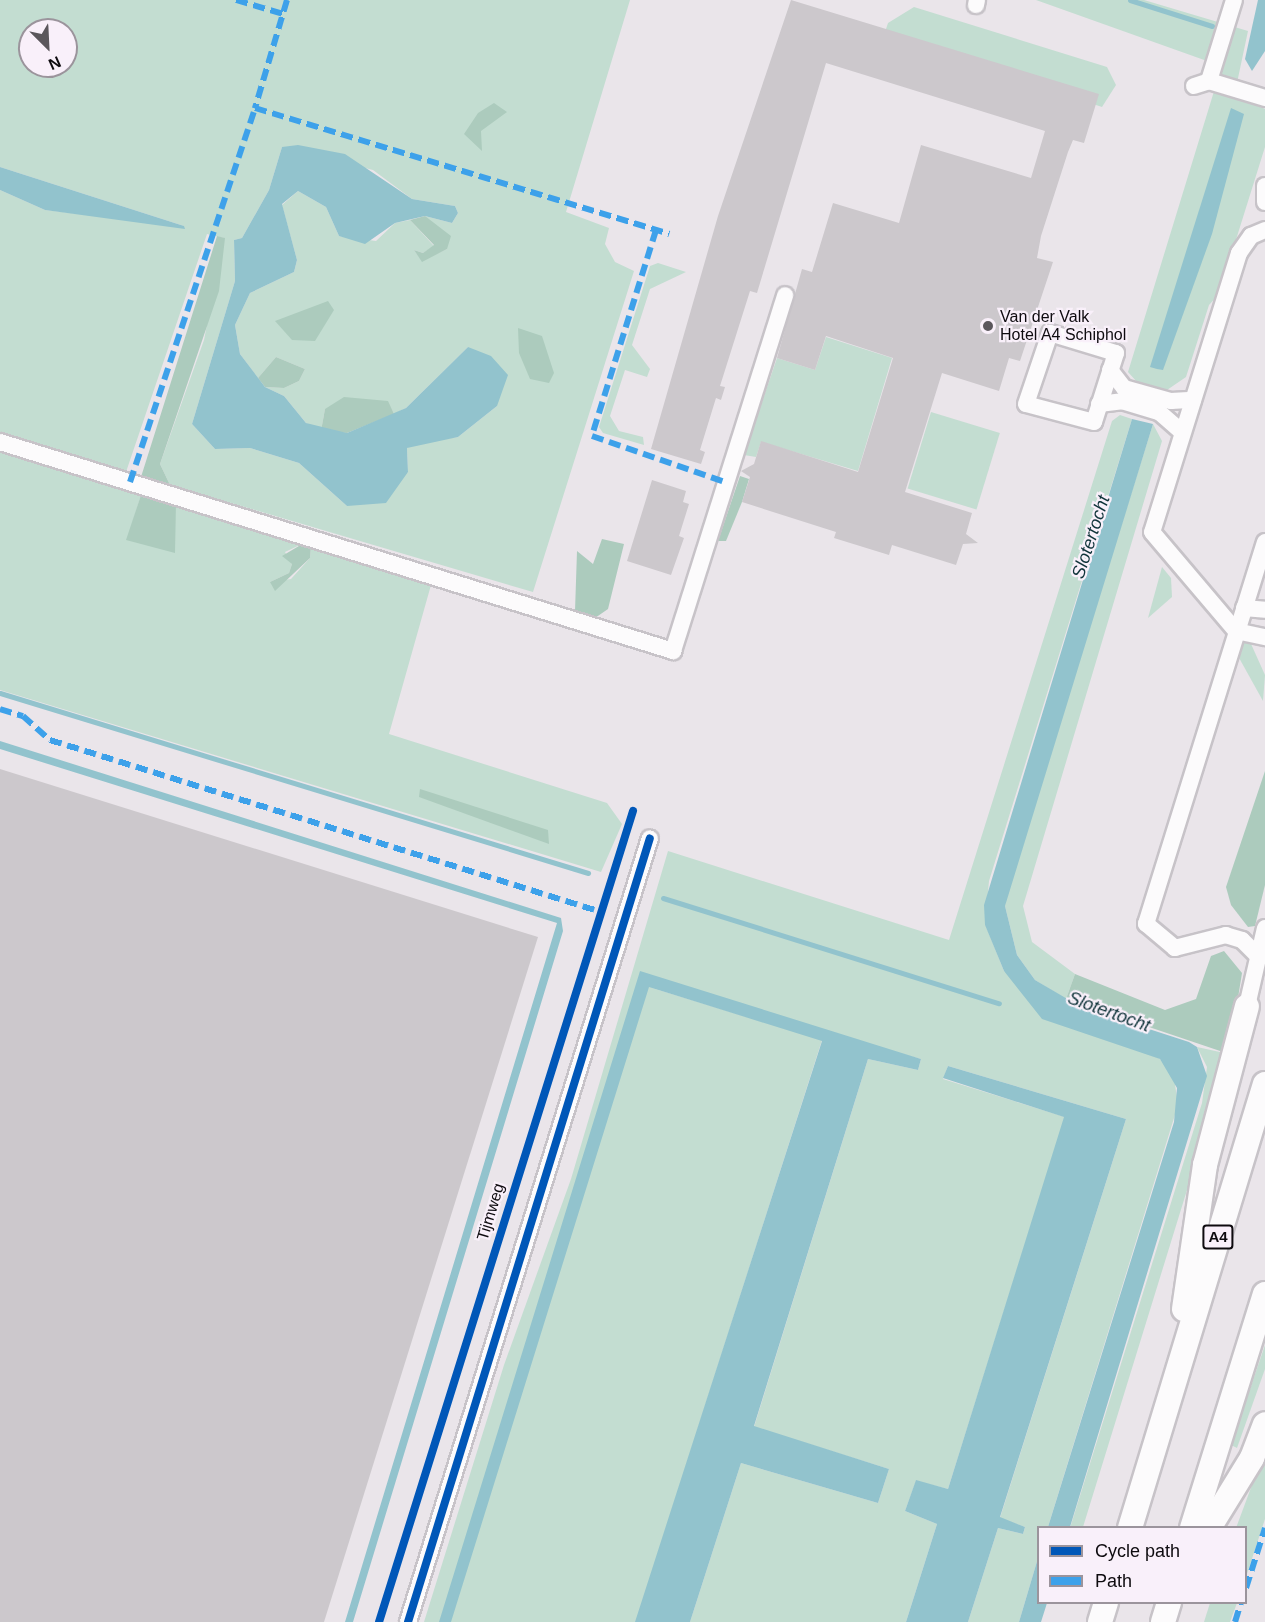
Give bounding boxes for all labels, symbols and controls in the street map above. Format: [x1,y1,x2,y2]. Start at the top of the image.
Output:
north arrow [18,18,78,78]
text: N [46,53,63,73]
place label: Van der Valk Hotel A4 Schiphol [1000,307,1127,345]
marker: Van der Valk Hotel A4 Schiphol [981,319,995,333]
water label: Slotertocht [1067,493,1115,581]
water label: Slotertocht [1065,987,1153,1037]
street label: Tijmweg [473,1181,509,1243]
road number: A4 [1202,1225,1234,1249]
legend [1037,1526,1247,1604]
text: Cycle path [1095,1541,1180,1561]
text: Path [1095,1571,1132,1591]

